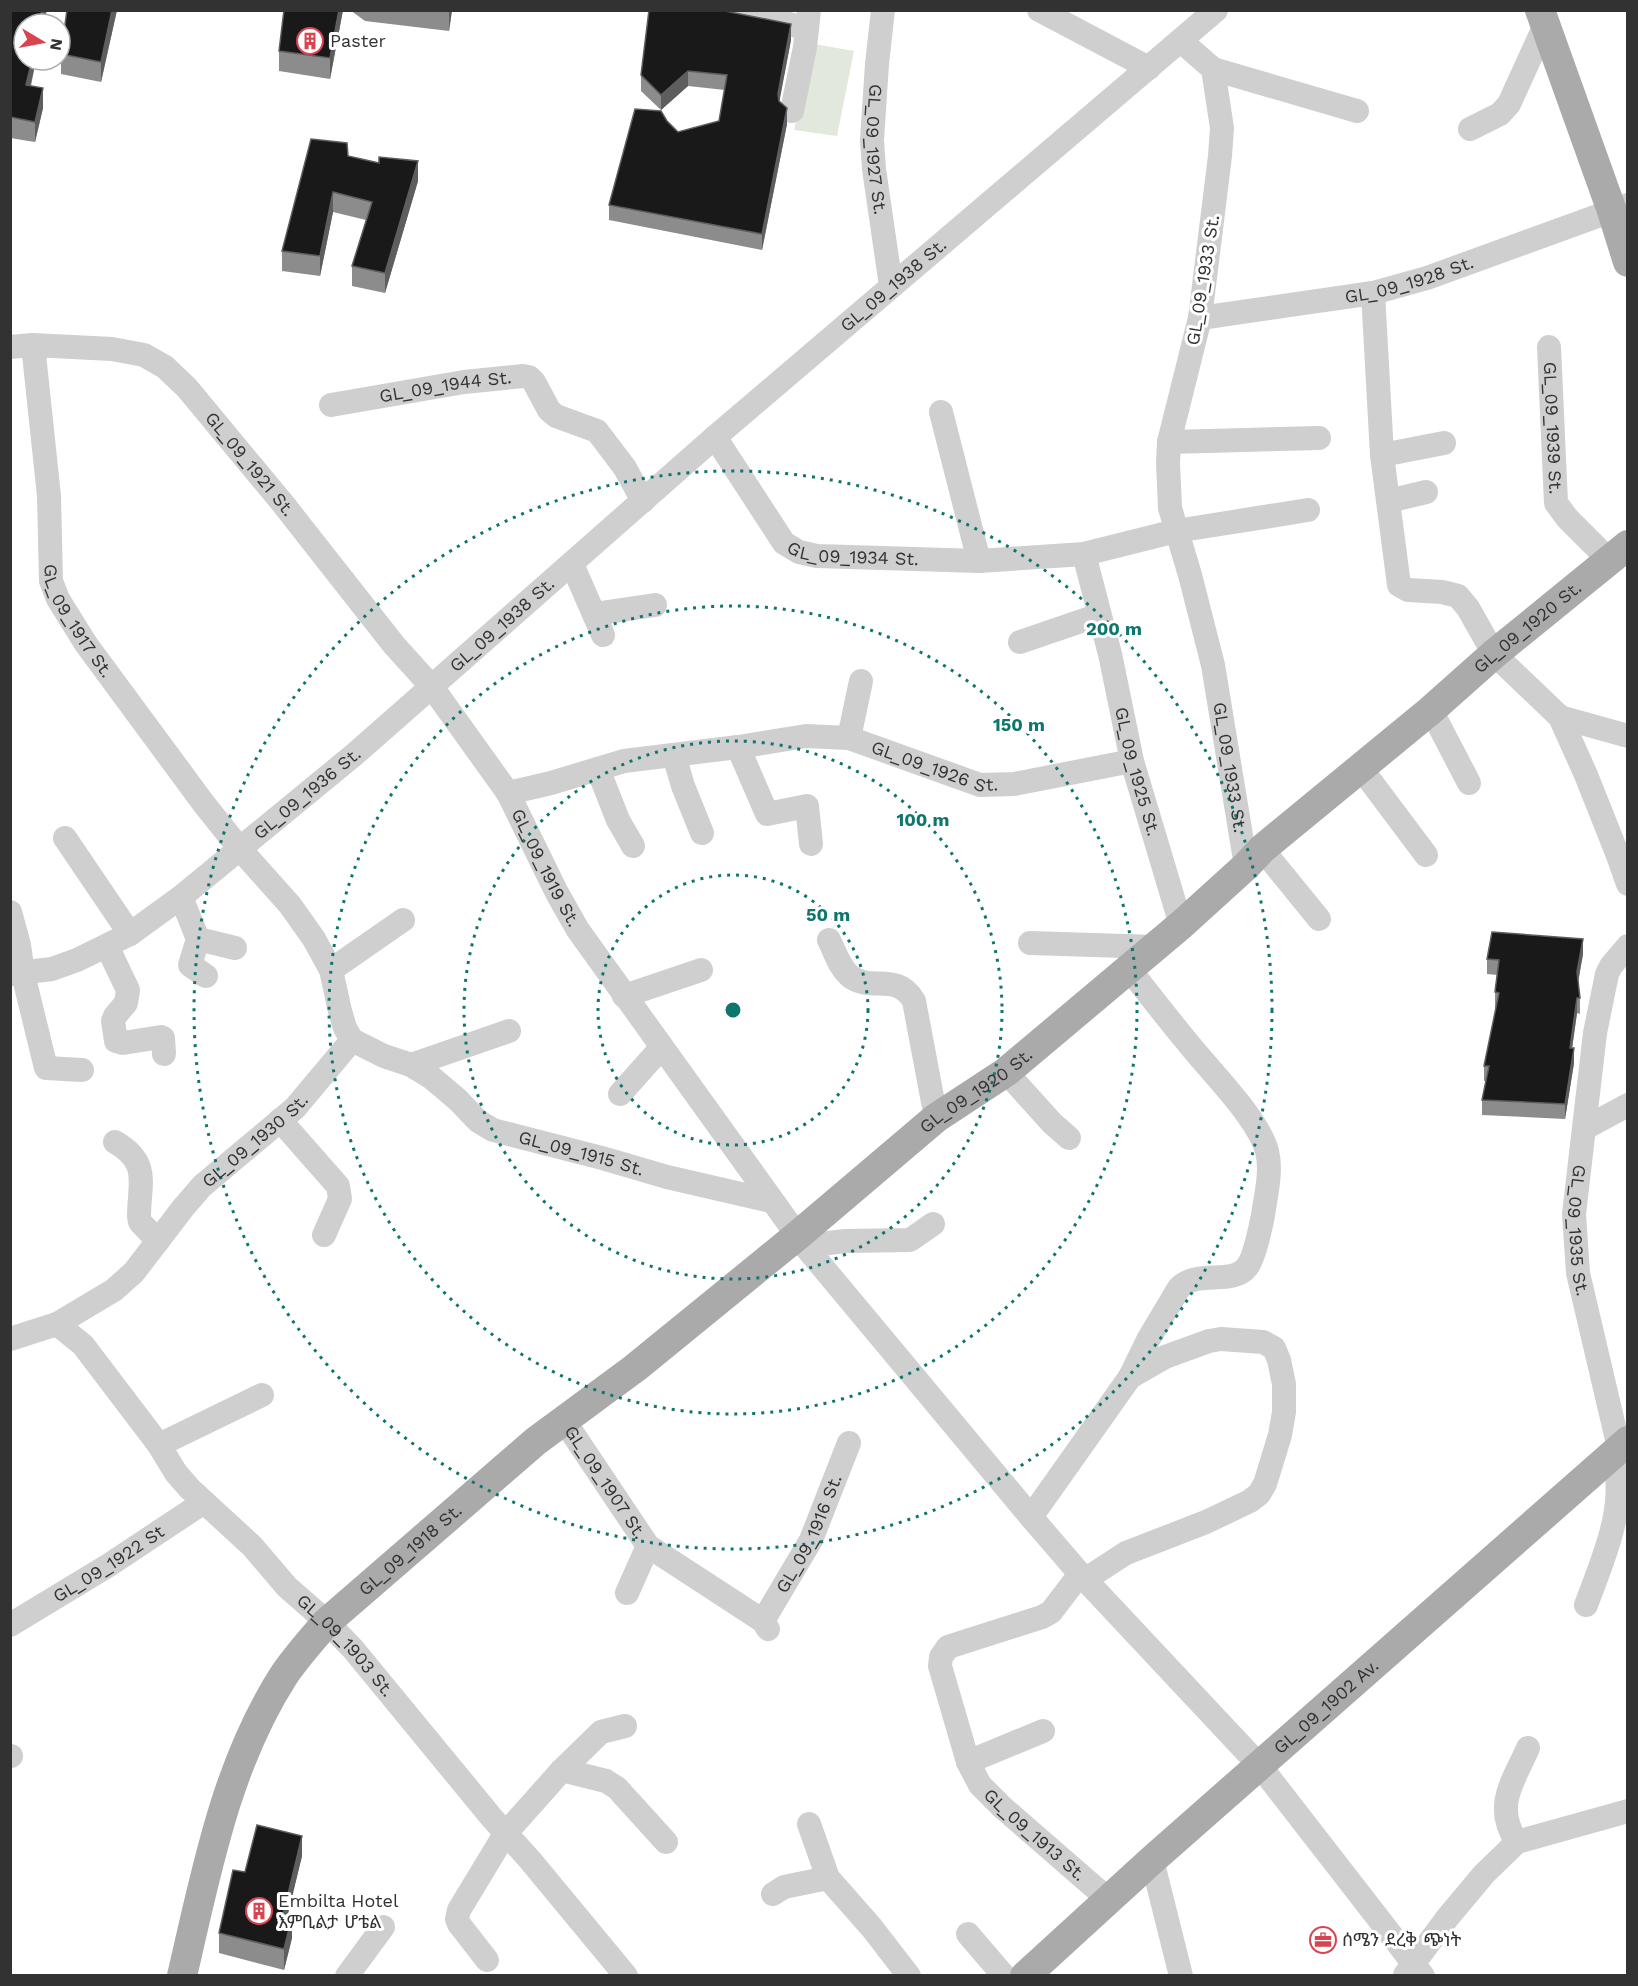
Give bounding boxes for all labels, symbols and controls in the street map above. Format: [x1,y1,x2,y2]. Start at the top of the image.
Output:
north arrow [12,12,72,72]
building icon: Paster [295,26,325,56]
place label: Paster [330,30,386,51]
text: N [46,37,67,52]
street label: GL_09_1927 St. [862,83,891,216]
street label: GL_09_1933 St. [1182,213,1223,347]
street label: GL_09_1938 St. [836,234,950,336]
street label: GL_09_1928 St. [1343,251,1476,307]
street label: GL_09_1939 St. [1540,361,1567,495]
street label: GL_09_1944 St. [378,366,512,406]
street label: GL_09_1921 St. [201,407,300,520]
street label: GL_09_1934 St. [783,536,919,569]
street label: GL_09_1917 St. [40,564,118,681]
street label: GL_09_1938 St. [445,572,558,676]
street label: GL_09_1920 St. [1469,576,1585,677]
text: 200 m [1086,618,1142,639]
street label: GL_09_1933 St. [1209,701,1251,834]
street label: GL_09_1925 St. [1111,705,1165,838]
text: 150 m [993,714,1045,735]
street label: GL_09_1926 St. [869,736,998,796]
street label: GL_09_1936 St. [249,743,365,843]
street label: GL_09_1919 St. [507,805,585,930]
text: 100 m [896,809,950,830]
text: 50 m [806,904,850,925]
centre of rings [723,1000,743,1020]
street label: GL_09_1920 St. [915,1044,1036,1137]
street label: GL_09_1930 St. [198,1090,312,1192]
street label: GL_09_1915 St. [516,1126,647,1180]
street label: GL_09_1935 St. [1564,1164,1594,1298]
street label: GL_09_1907 St. [560,1421,651,1542]
street label: GL_09_1916 St. [771,1471,846,1597]
street label: GL_09_1918 St. [354,1499,466,1600]
street label: GL_09_1922 St [49,1520,168,1606]
street label: GL_09_1903 St. [293,1590,399,1701]
street label: GL_09_1902 Av. [1269,1655,1383,1758]
street label: GL_09_1913 St. [980,1784,1090,1885]
place label: Embilta Hotel እምቢልታ ሆቴል [278,1890,399,1932]
building icon: Embilta Hotel እምቢልታ ሆቴል [244,1896,274,1926]
office icon: ሰሜን ደረቅ ጭነት [1308,1925,1338,1955]
place label: ሰሜን ደረቅ ጭነት [1342,1929,1462,1950]

